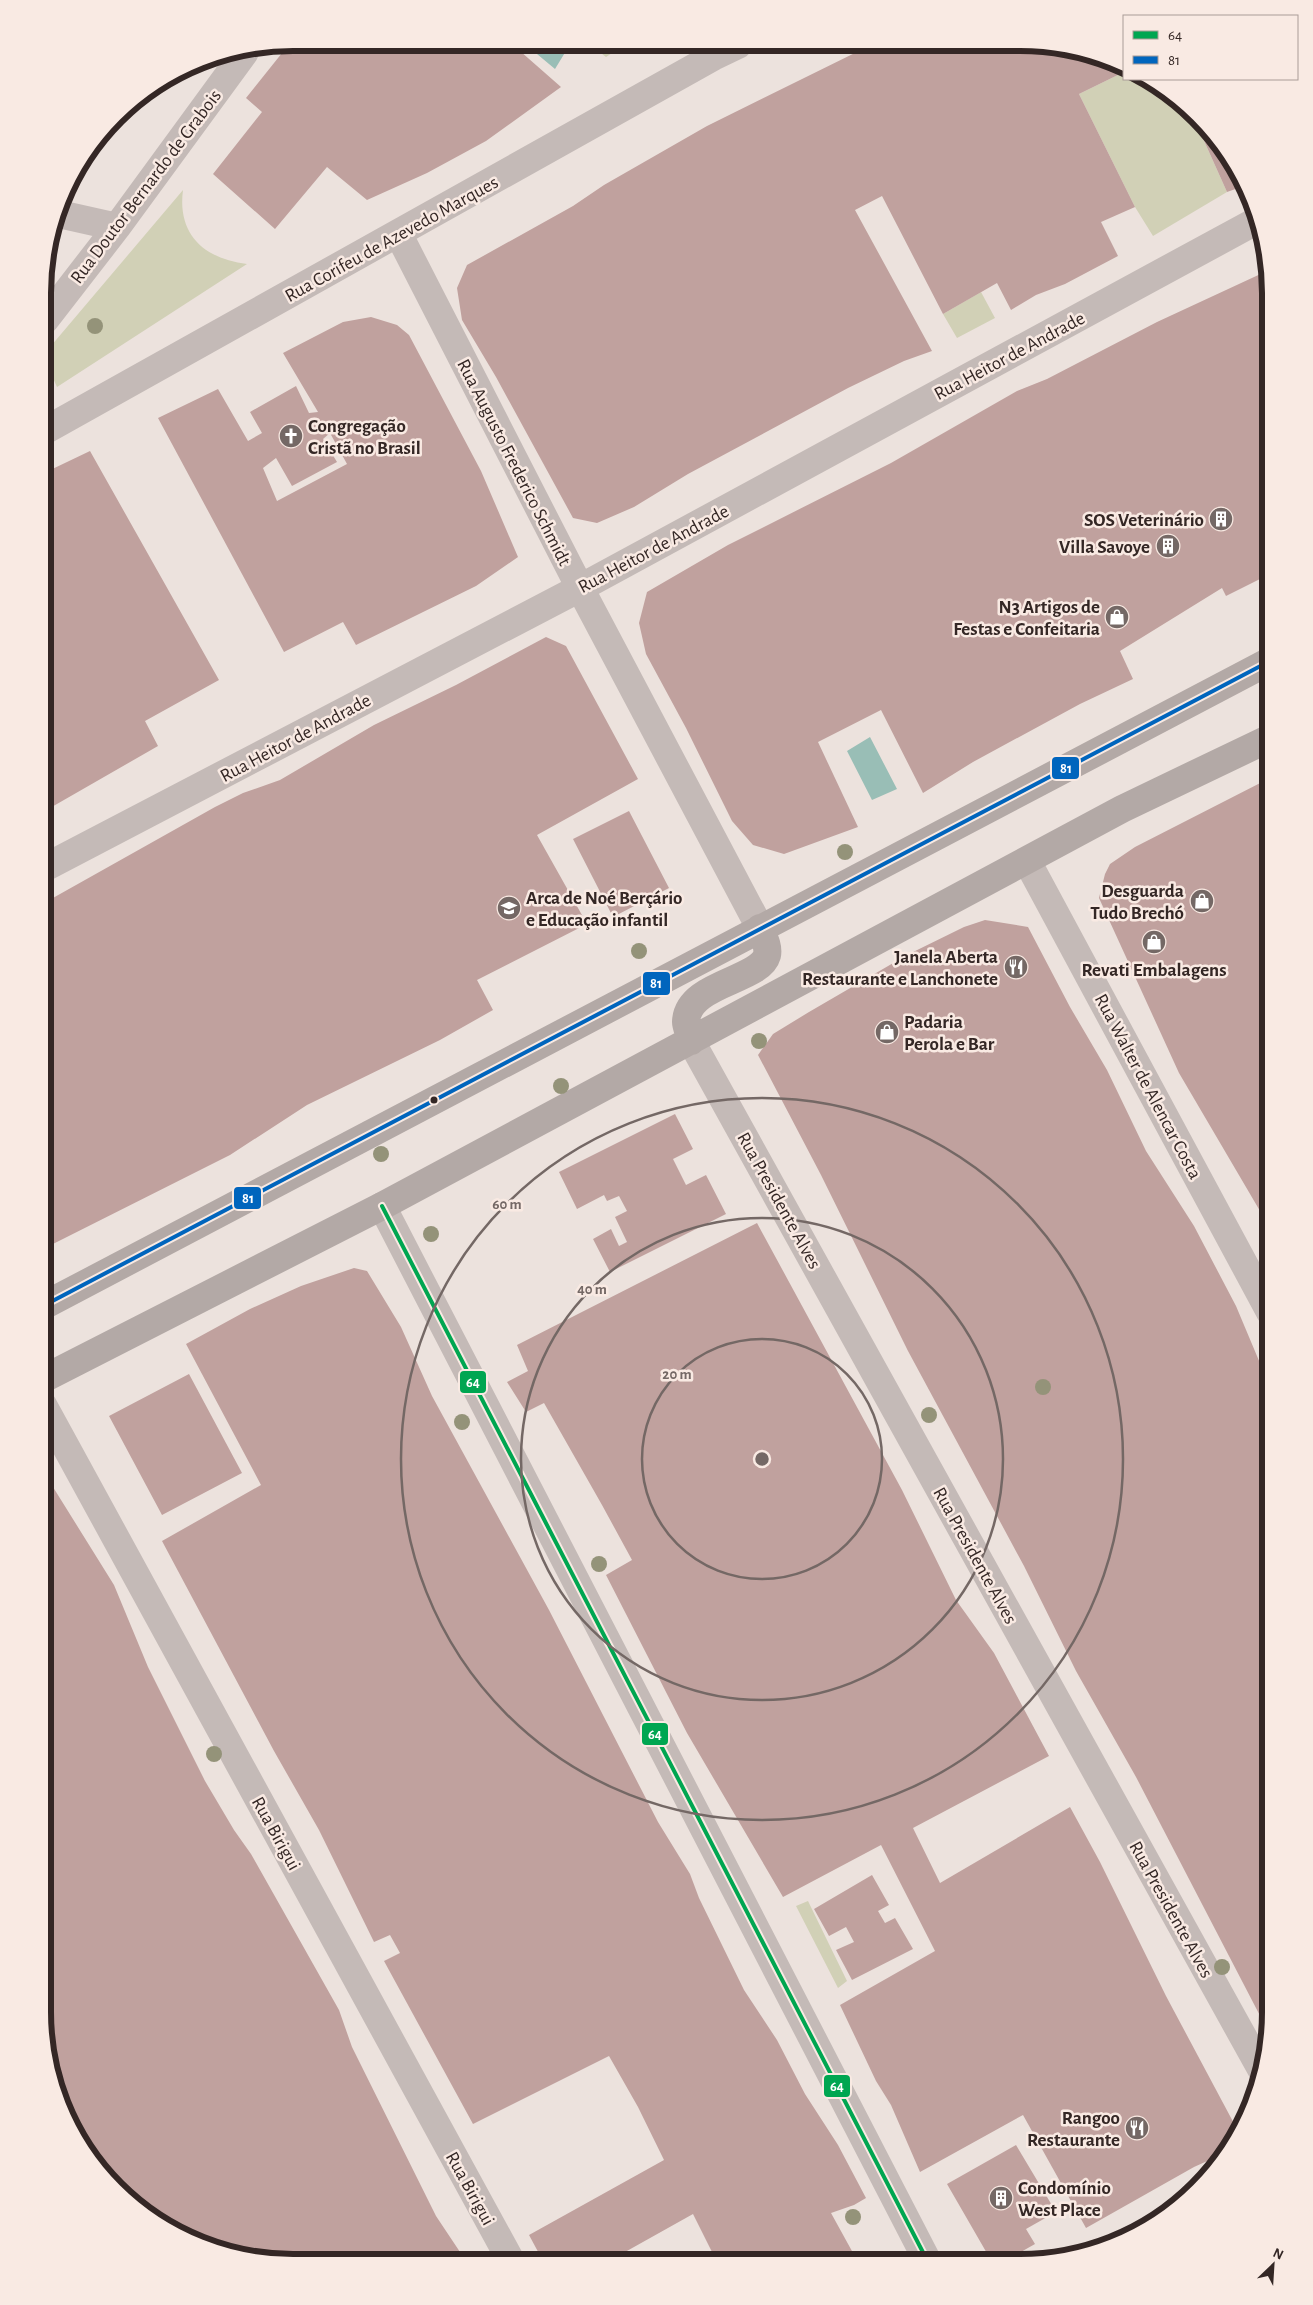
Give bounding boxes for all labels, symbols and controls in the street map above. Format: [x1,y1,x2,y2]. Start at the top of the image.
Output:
legend [1123,15,1298,80]
text: 64 [1168,28,1182,43]
text: 81 [1168,53,1180,68]
street label: Rua Doutor Bernardo de Grabois [67,86,225,287]
street label: Rua Corifeu de Azevedo Marques [282,173,502,306]
street label: Rua Heitor de Andrade [931,309,1088,404]
street label: Rua Augusto Frederico Schmidt [453,356,574,569]
place label: Congregação Cristã no Brasil [308,417,421,458]
church icon: Congregação Cristã no Brasil [278,423,304,449]
street label: Rua Heitor de Andrade [575,502,732,597]
building icon: SOS Veterinário [1208,506,1234,532]
place label: SOS Veterinário [1084,511,1204,530]
building icon: Villa Savoye [1155,533,1181,559]
place label: Villa Savoye [1059,538,1150,557]
place label: N3 Artigos de Festas e Confeitaria [953,598,1100,639]
shop icon: N3 Artigos de Festas e Confeitaria [1104,604,1130,630]
street label: Rua Heitor de Andrade [217,691,374,786]
line badge: 81 [1051,756,1080,780]
text: 81 [1060,762,1072,776]
place label: Desguarda Tudo Brechó [1090,882,1184,923]
shop icon: Desguarda Tudo Brechó [1189,888,1215,914]
place label: Arca de Noé Berçário e Educação infantil [526,889,683,930]
school or university icon: Arca de Noé Berçário e Educação infantil [496,895,522,921]
shop icon: Revati Embalagens [1141,929,1167,955]
place label: Janela Aberta Restaurante e Lanchonete [802,948,998,989]
restaurant icon: Janela Aberta Restaurante e Lanchonete [1003,954,1029,980]
place label: Revati Embalagens [1082,961,1226,980]
line badge: 81 [642,971,671,996]
text: 81 [650,977,662,991]
street label: Rua Walter de Alencar Costa [1091,991,1205,1183]
place label: Padaria Perola e Bar [904,1013,995,1054]
shop icon: Padaria Perola e Bar [874,1019,900,1045]
unlabelled marker [429,1095,439,1105]
street label: Rua Presidente Alves [733,1129,824,1272]
line badge: 81 [233,1186,262,1210]
text: 81 [242,1192,254,1206]
text: 60 m [492,1197,522,1212]
text: 40 m [577,1282,607,1297]
text: 20 m [662,1367,692,1382]
line badge: 64 [459,1370,487,1394]
text: 64 [466,1376,480,1390]
centre of rings [753,1450,771,1468]
street label: Rua Presidente Alves [929,1484,1020,1627]
line badge: 64 [641,1722,669,1746]
text: 64 [648,1728,662,1742]
street label: Rua Birigui [248,1794,304,1874]
street label: Rua Presidente Alves [1125,1838,1216,1981]
line badge: 64 [823,2074,851,2098]
text: 64 [830,2080,844,2094]
place label: Rangoo Restaurante [1027,2109,1120,2150]
restaurant icon: Rangoo Restaurante [1124,2115,1150,2141]
street label: Rua Birigui [442,2149,498,2229]
place label: Condomínio West Place [1018,2179,1111,2220]
building icon: Condomínio West Place [988,2185,1014,2211]
north arrow [1248,2240,1298,2290]
text: N [1271,2246,1285,2263]

